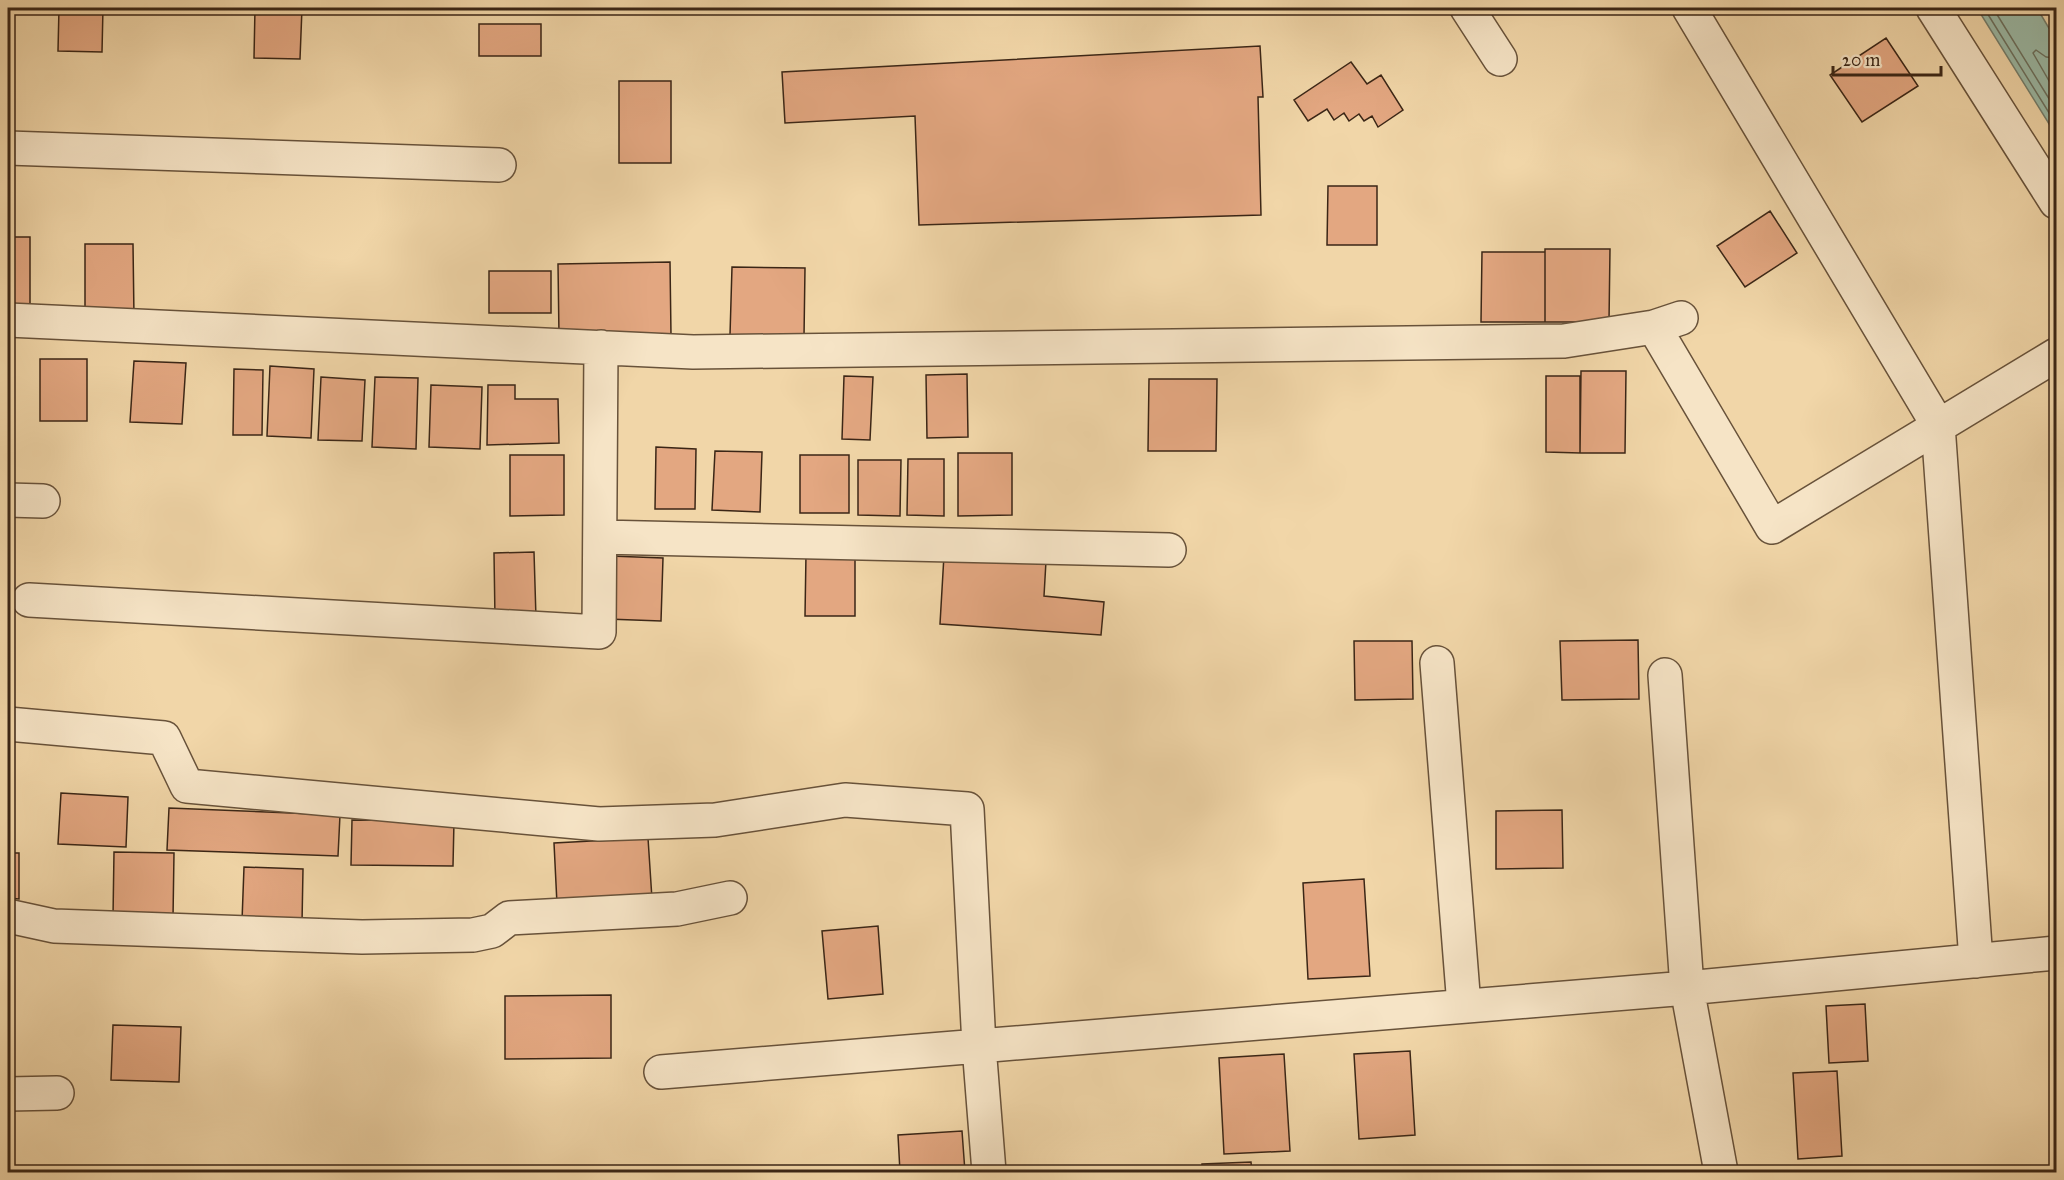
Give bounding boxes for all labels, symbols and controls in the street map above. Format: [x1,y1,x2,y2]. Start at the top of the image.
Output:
scale bar [1833,39,1941,77]
text: 20 m [1842,49,1880,71]

